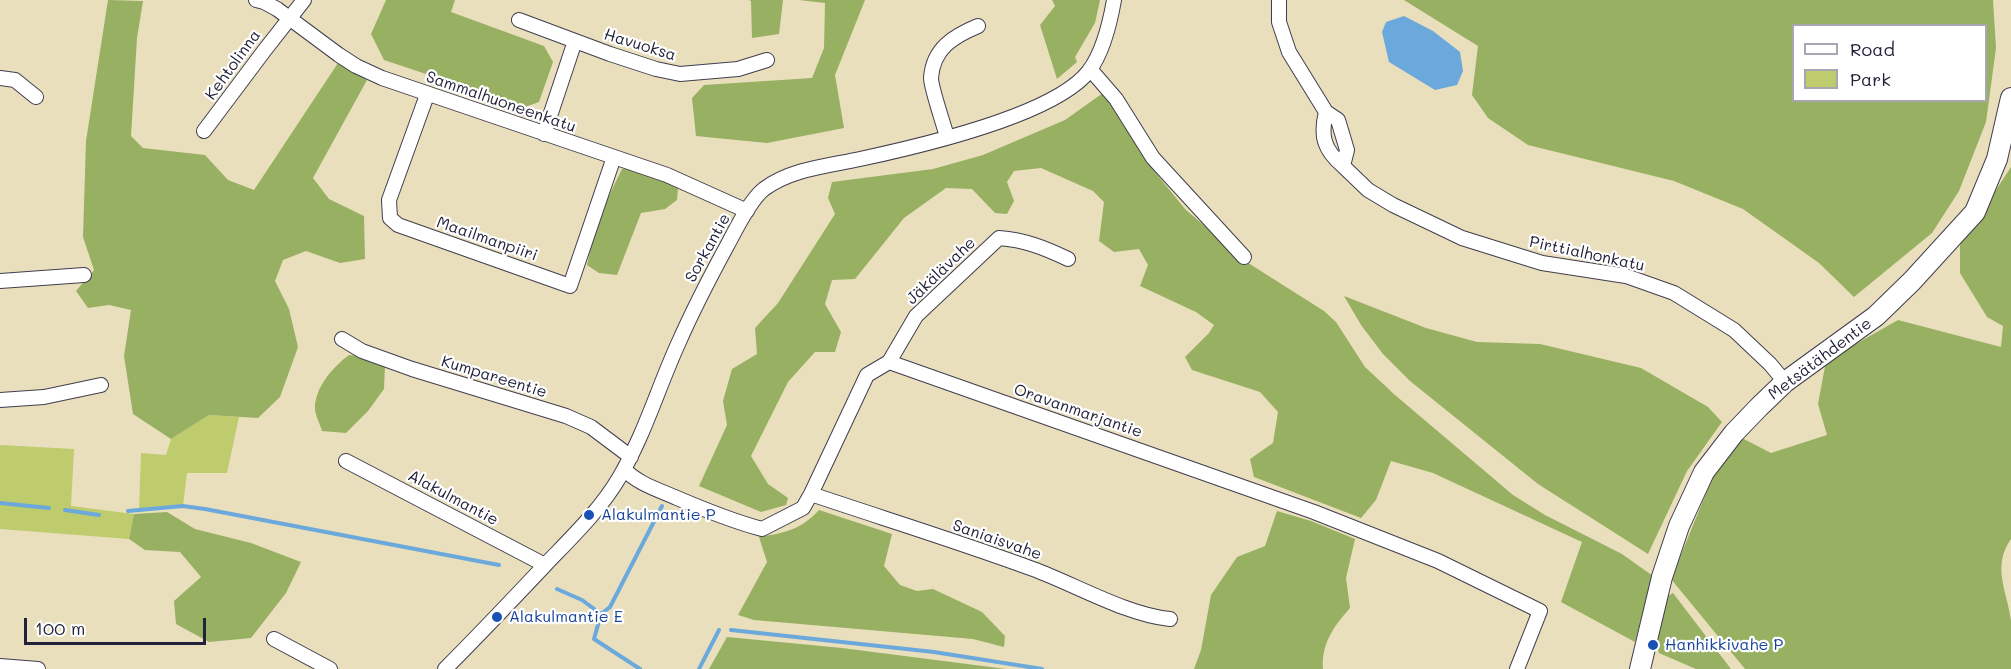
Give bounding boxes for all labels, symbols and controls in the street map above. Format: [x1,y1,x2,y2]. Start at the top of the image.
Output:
legend [1792,24,1987,102]
street label: Havuoksa [602,25,678,65]
street label: Kehtolinna [201,26,265,104]
text: Road [1850,37,1895,61]
street label: Sammalhuoneenkatu [423,67,579,137]
text: Park [1850,67,1891,91]
street label: Sorkantie [681,210,735,286]
street label: Maailmanpiiri [434,213,540,265]
street label: Pirttialhonkatu [1528,232,1646,276]
street label: Jäkälävahe [902,233,980,309]
street label: Metsätähdentie [1765,314,1875,404]
street label: Kumpareentie [439,352,549,402]
street label: Oravanmarjantie [1011,380,1145,442]
street label: Alakulmantie [404,466,502,530]
place label: Alakulmantie P [601,505,716,525]
marker: Alakulmantie P [582,508,596,522]
street label: Saniaisvahe [950,516,1044,564]
scale bar [27,606,208,644]
place label: Alakulmantie E [509,607,623,627]
marker: Alakulmantie E [490,610,504,624]
text: 100 m [35,616,85,640]
place label: Hanhikkivahe P [1665,635,1783,655]
marker: Hanhikkivahe P [1646,638,1660,652]

